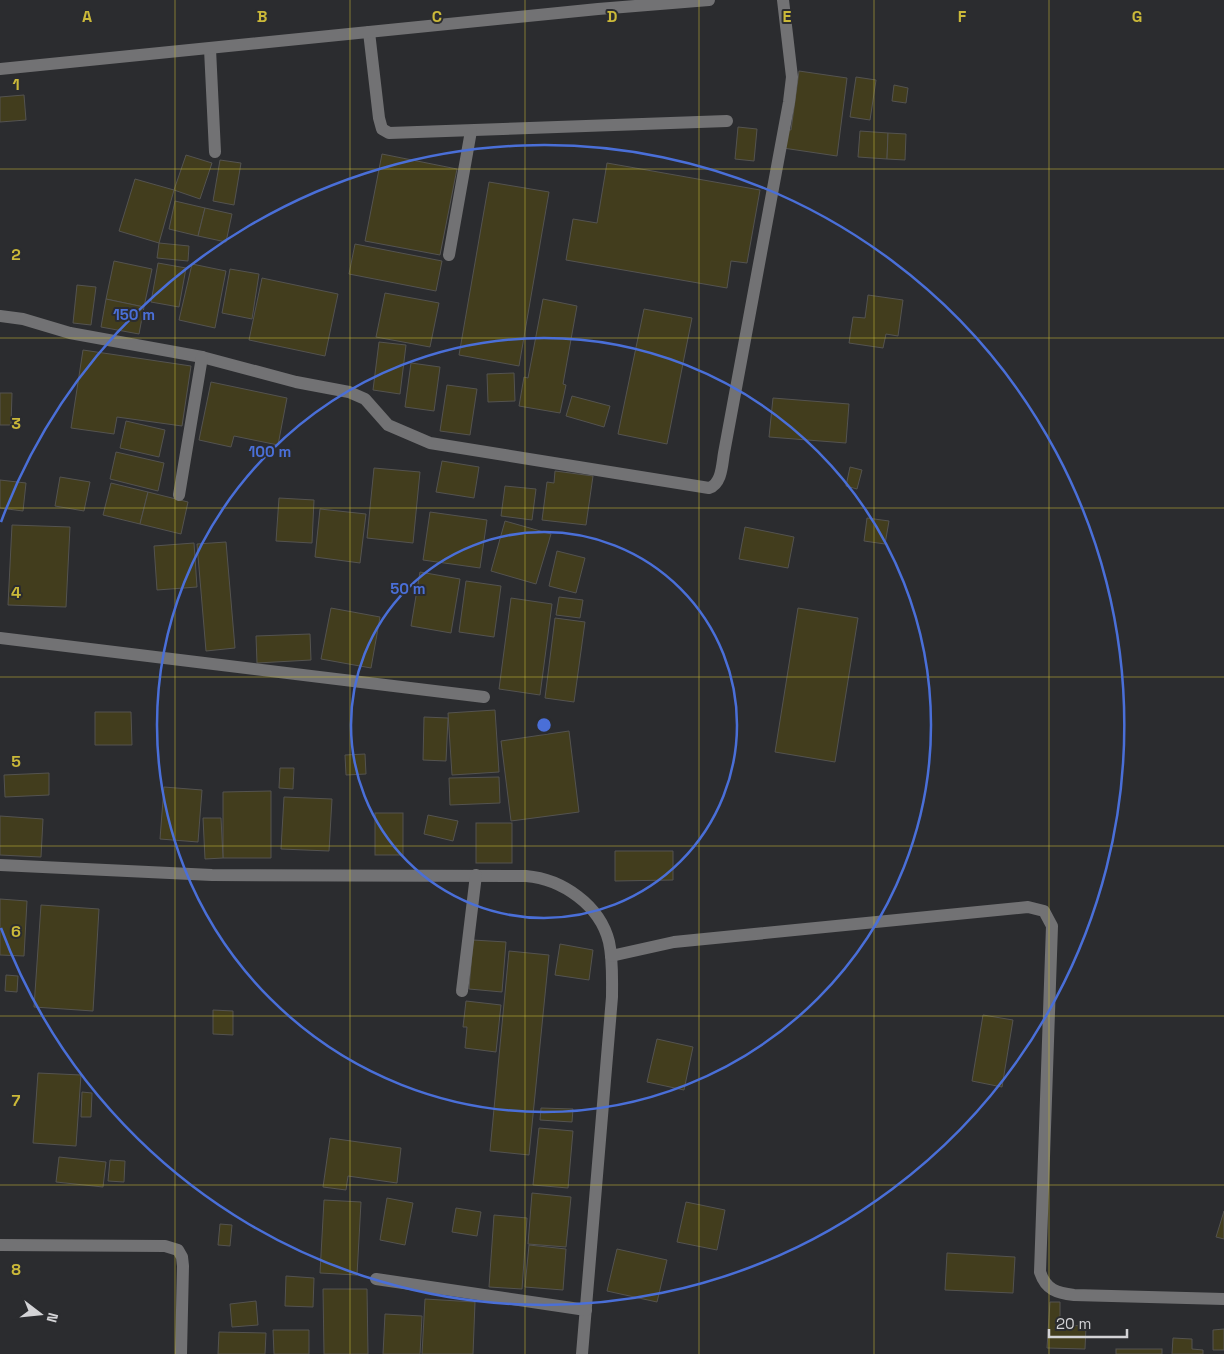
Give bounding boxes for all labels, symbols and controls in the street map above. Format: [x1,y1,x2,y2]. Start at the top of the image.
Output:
text: A [82,6,92,27]
text: B [257,6,267,27]
text: C [432,6,442,27]
text: D [607,6,617,27]
text: E [783,6,792,27]
text: F [958,6,967,27]
text: G [1132,6,1142,27]
text: 1 [12,74,20,95]
text: 2 [11,244,21,265]
text: 150 m [113,305,155,324]
text: 3 [11,413,21,434]
text: 100 m [249,442,291,461]
text: 50 m [390,579,426,598]
text: 4 [11,582,21,603]
centre of rings [535,716,553,734]
text: 5 [11,751,21,772]
text: 6 [11,921,21,942]
text: 7 [12,1090,21,1111]
text: 8 [11,1259,21,1280]
north arrow [15,1289,65,1339]
scale bar [1049,1306,1126,1338]
text: N [43,1311,62,1325]
text: 20 m [1056,1314,1091,1333]

